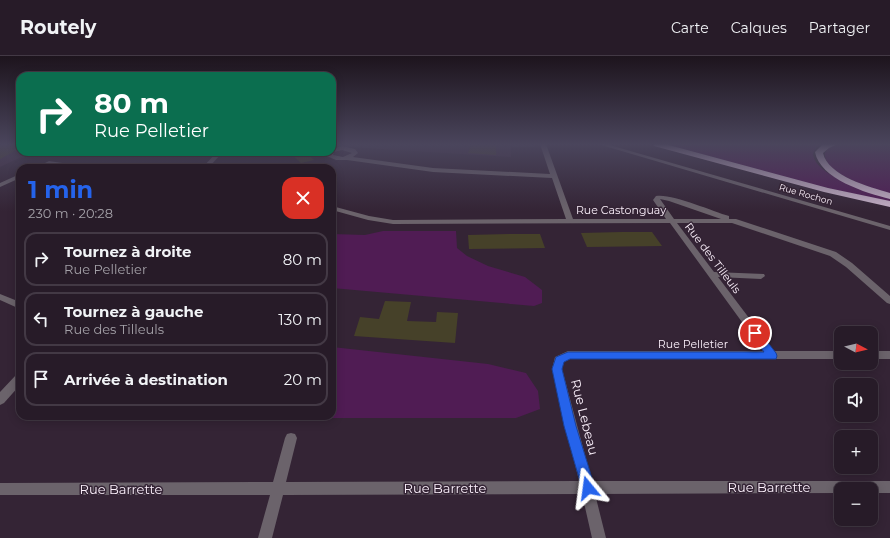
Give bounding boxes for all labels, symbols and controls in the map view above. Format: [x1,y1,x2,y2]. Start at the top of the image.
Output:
text: Routely [20,16,96,39]
text: Carte [671,19,709,37]
text: Calques [731,19,787,37]
text: Partager [809,19,870,37]
text: 80 m [94,86,169,120]
icon: right [28,88,80,140]
text: Rue Pelletier [94,120,209,142]
text: 1 min [28,175,93,204]
button: close [282,177,324,219]
street label: Rue Rochon [778,181,834,207]
street label: Rue Castonguay [576,203,666,217]
text: 230 m · 20:28 [28,205,113,221]
street label: Rue des Tilleuls [682,220,744,297]
text: Tournez à droite [64,242,192,261]
icon: right [30,248,52,270]
text: 80 m [283,250,322,269]
text: Rue Pelletier [64,261,147,277]
text: Tournez à gauche [64,302,203,321]
icon: left [30,308,52,330]
text: 130 m [278,310,322,329]
pin [738,316,772,350]
text: Rue des Tilleuls [64,321,164,337]
icon: arrive [744,322,766,344]
north arrow [834,326,878,370]
map controls [834,326,878,526]
street label: Rue Pelletier [658,337,728,351]
icon: arrive [30,368,52,390]
text: Arrivée à destination [64,370,228,389]
text: 20 m [284,370,322,389]
street label: Rue Lebeau [568,377,602,457]
button: sound [834,378,878,422]
button: + [834,430,878,474]
position arrow [567,467,609,509]
street label: Rue Barrette [728,479,811,495]
street label: Rue Barrette [404,480,487,496]
street label: Rue Barrette [80,481,163,497]
button: − [834,482,878,526]

